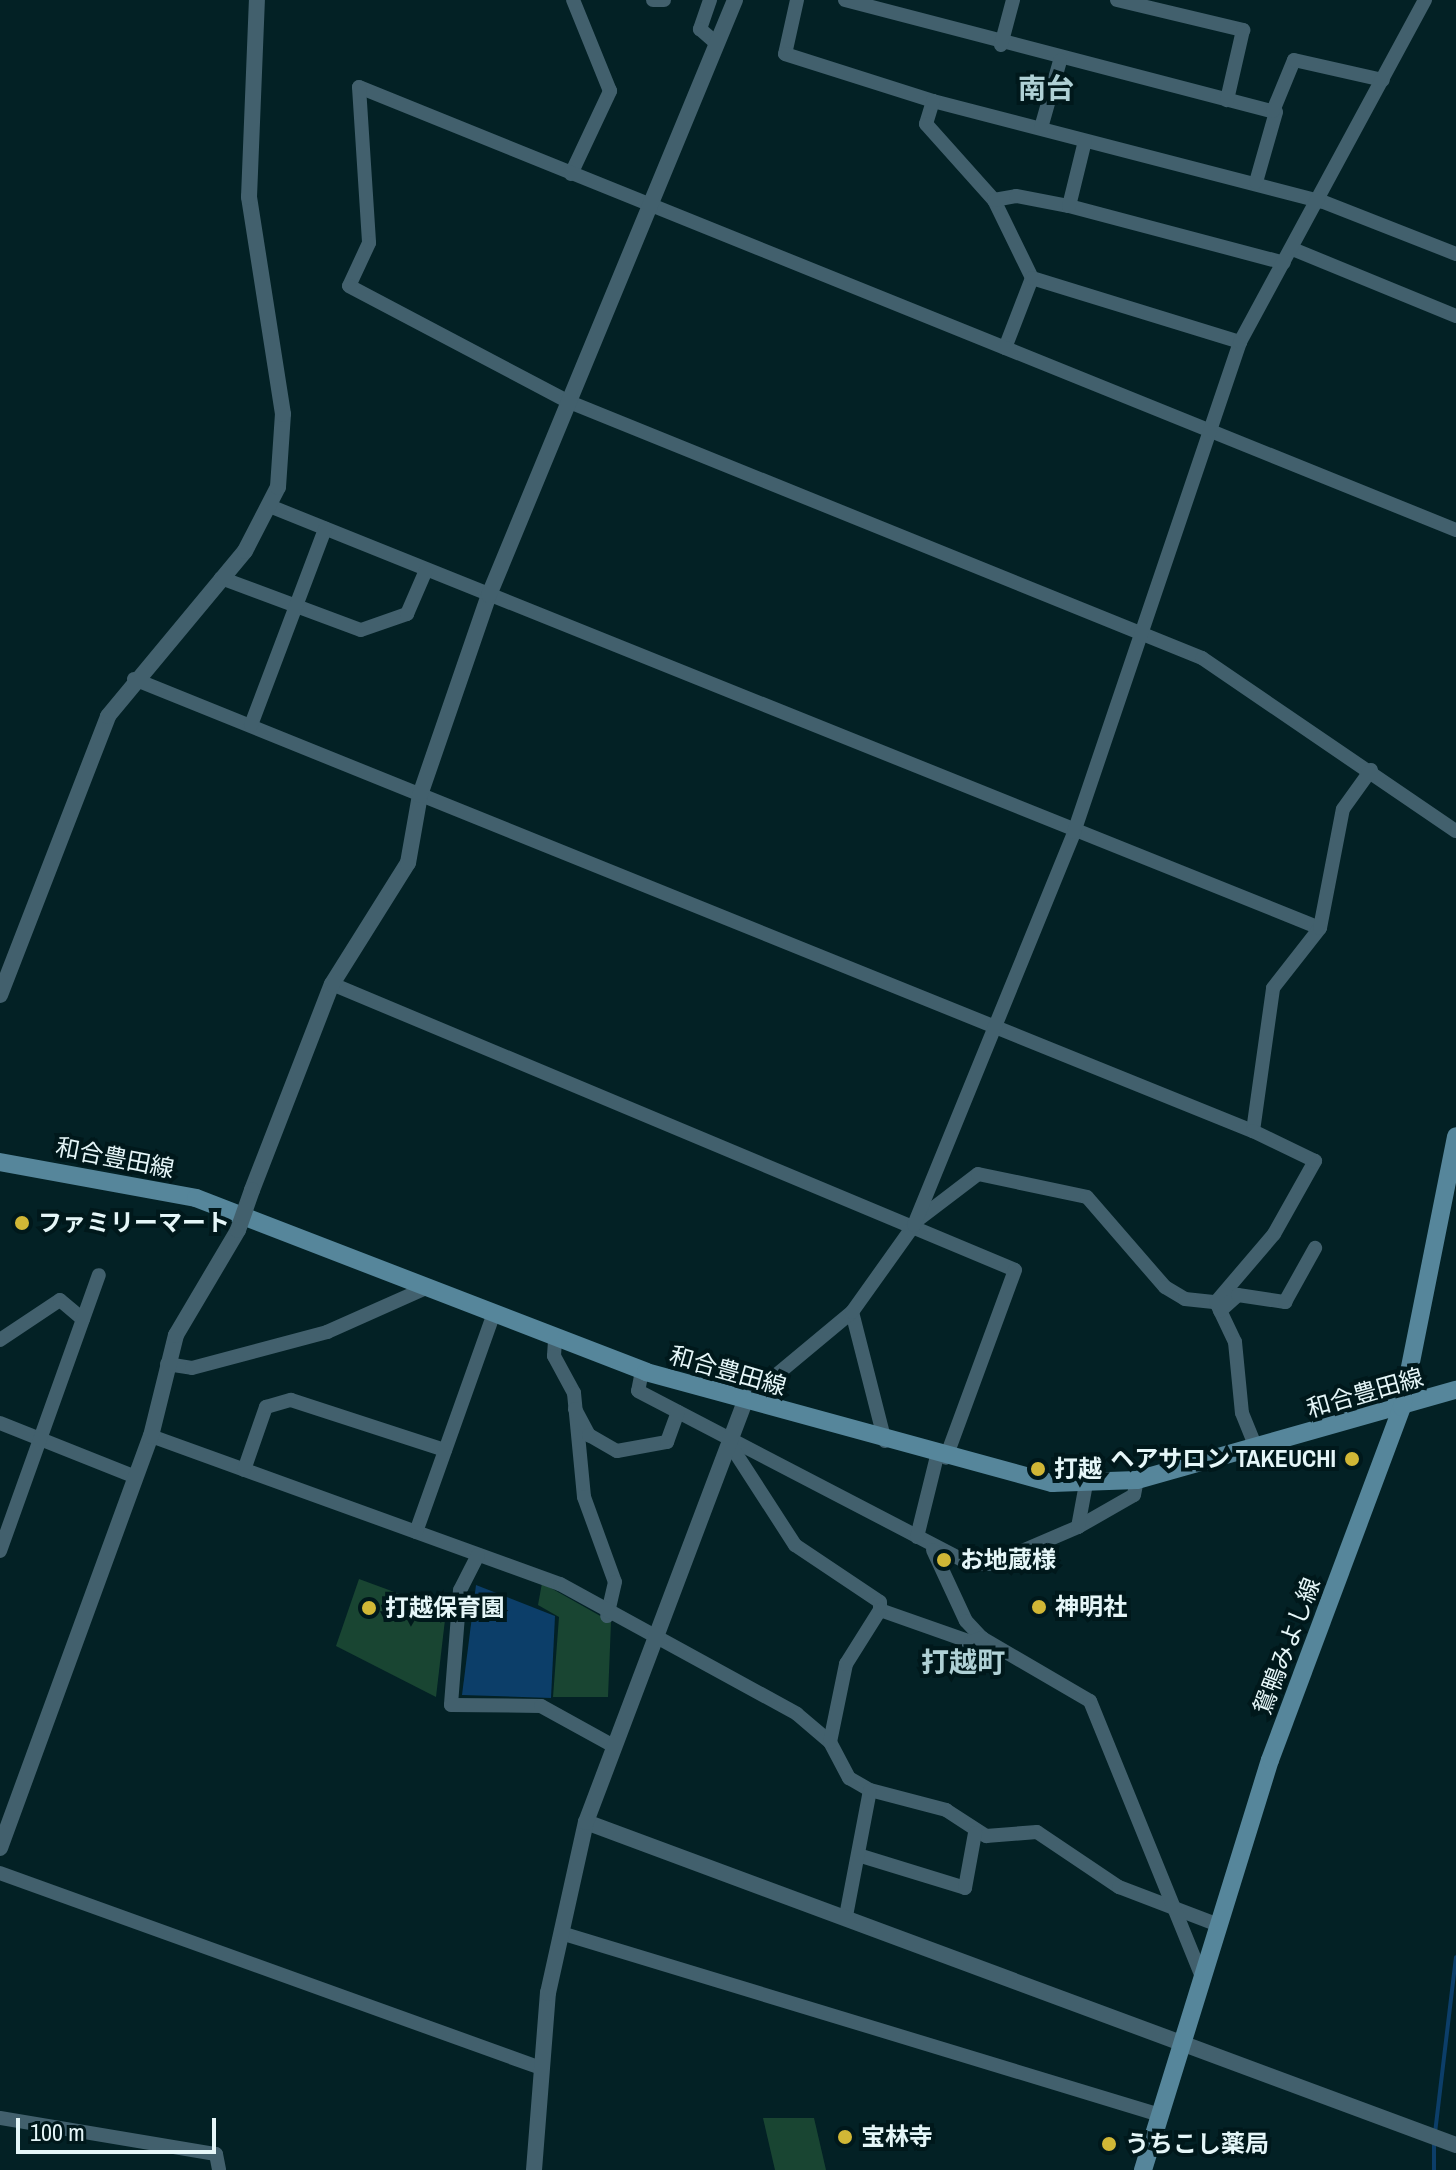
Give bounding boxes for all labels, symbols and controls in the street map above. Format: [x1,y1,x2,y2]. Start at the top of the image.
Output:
district label: 南台 [1018,71,1074,105]
street label: 和合豊田線 [53,1132,177,1184]
place label: ファミリーマート [38,1209,230,1237]
marker: ファミリーマート [13,1214,31,1232]
street label: 和合豊田線 [666,1341,790,1401]
street label: 和合豊田線 [1303,1363,1427,1423]
place label: ヘアサロン TAKEUCHI [1110,1445,1336,1473]
marker: ヘアサロン TAKEUCHI [1343,1450,1361,1468]
place label: 打越 [1054,1455,1102,1483]
marker: 打越 [1029,1460,1047,1478]
place label: お地蔵様 [960,1546,1056,1574]
marker: お地蔵様 [935,1551,953,1569]
street label: 鴛鴨みよし線 [1248,1574,1326,1718]
place label: 神明社 [1055,1593,1127,1621]
place label: 打越保育園 [385,1594,505,1622]
marker: 神明社 [1030,1598,1048,1616]
marker: 打越保育園 [360,1599,378,1617]
district label: 打越町 [921,1645,1005,1679]
scale bar [20,2102,220,2152]
text: 100 m [30,2116,85,2148]
place label: 宝林寺 [861,2123,933,2151]
marker: 宝林寺 [836,2128,854,2146]
place label: うちこし薬局 [1125,2130,1269,2158]
marker: うちこし薬局 [1100,2135,1118,2153]

